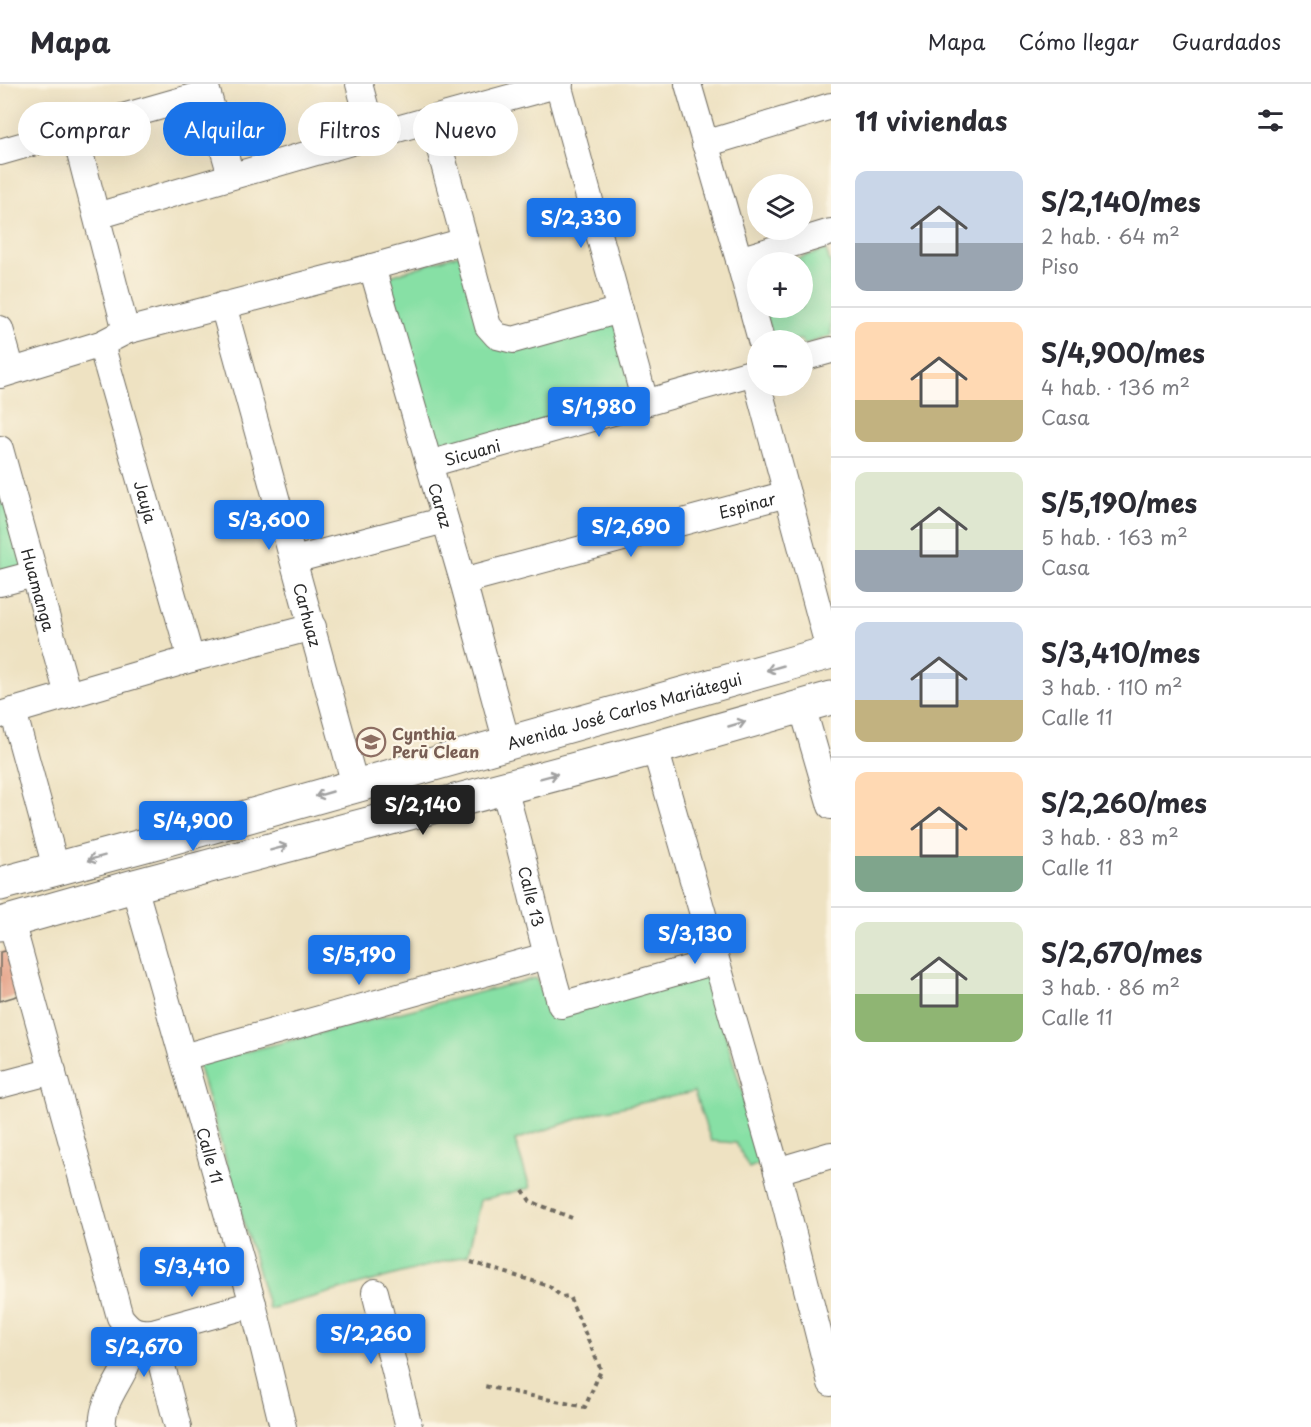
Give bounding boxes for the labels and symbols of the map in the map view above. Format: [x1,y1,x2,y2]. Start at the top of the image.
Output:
pin: S/2,330 [526,198,636,249]
pin: S/1,980 [544,387,654,438]
street label: Sicuani [441,432,503,471]
street label: Jauja [129,478,164,526]
street label: Caraz [423,480,459,531]
street label: Espinar [716,485,779,524]
pin: S/3,600 [214,500,324,551]
pin: S/2,690 [576,507,686,558]
street label: Huamanga [16,546,62,635]
street label: Carhuaz [288,580,328,650]
one-way arrow [766,663,785,674]
street label: Avenida José Carlos Mariátegui [504,666,744,755]
one-way arrow [727,718,746,729]
place label: Cynthia Perū Clean [392,721,479,763]
school or university icon: Cynthia Perū Clean [355,726,387,758]
one-way arrow [539,770,558,782]
pin: S/2,140 [368,785,478,836]
one-way arrow [315,789,334,800]
pin: S/4,900 [138,801,248,852]
one-way arrow [269,842,288,853]
one-way arrow [87,853,106,864]
street label: Calle 13 [513,863,551,929]
pin: S/3,130 [640,914,750,965]
pin: S/5,190 [304,935,414,986]
street label: Calle 11 [191,1124,230,1186]
pin: S/3,410 [137,1247,247,1298]
pin: S/2,260 [316,1314,426,1365]
pin: S/2,670 [89,1327,199,1378]

